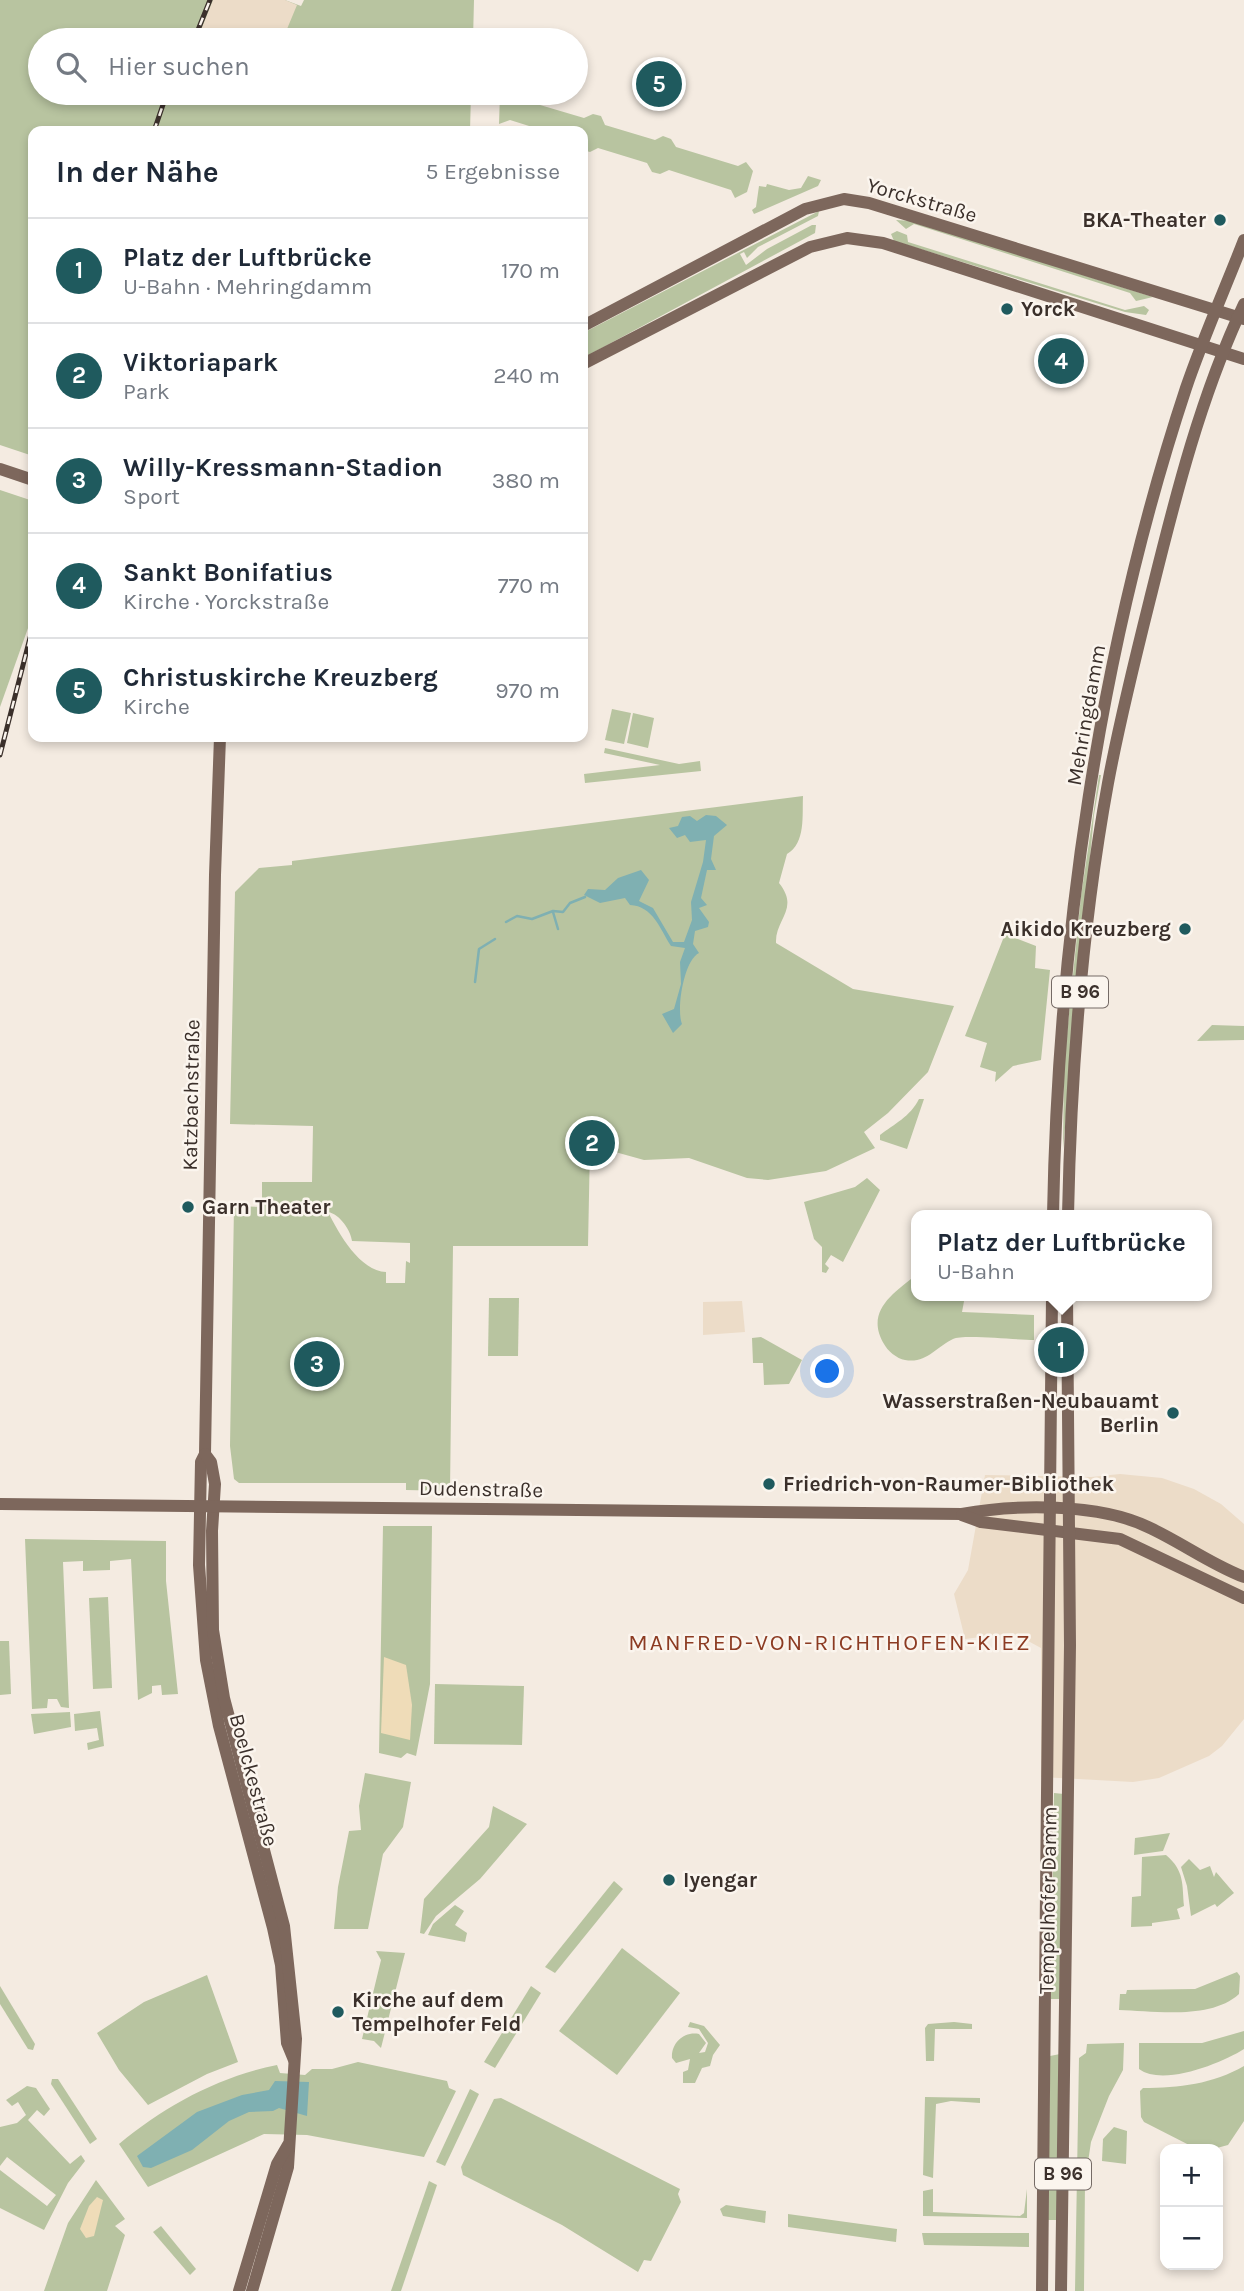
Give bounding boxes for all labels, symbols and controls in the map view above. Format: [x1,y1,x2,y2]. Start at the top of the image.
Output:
search box [28,28,588,105]
icon: search [52,48,90,86]
text: Hier suchen [108,51,250,82]
pin: 5 [636,58,682,110]
text: In der Nähe [56,154,219,190]
text: 5 Ergebnisse [426,158,560,185]
street label: Yorckstraße [864,173,980,227]
place label: BKA-Theater [1082,208,1207,232]
marker: BKA-Theater [1212,212,1228,228]
text: Platz der Luftbrücke [123,242,372,273]
text: 1 [75,257,83,284]
text: 170 m [501,257,560,284]
text: U-Bahn · Mehringdamm [123,273,372,300]
place label: Yorck [1021,297,1076,321]
marker: Yorck [999,301,1015,317]
pin: 4 [1038,335,1084,387]
text: Viktoriapark [123,347,278,378]
text: 2 [72,362,86,389]
text: 240 m [493,362,560,389]
text: Park [123,378,170,405]
text: Willy-Kressmann-Stadion [123,452,443,483]
text: 3 [72,467,86,494]
text: 380 m [492,467,560,494]
text: Sport [123,483,180,510]
text: Sankt Bonifatius [123,557,333,588]
text: 4 [72,572,86,599]
text: 770 m [498,572,560,599]
text: Kirche · Yorckstraße [123,588,329,615]
street label: Mehringdamm [1062,643,1110,787]
text: Christuskirche Kreuzberg [123,662,438,693]
text: 5 [72,677,86,704]
text: 970 m [495,677,560,704]
text: Kirche [123,693,190,720]
place label: Aikido Kreuzberg [1001,917,1171,941]
marker: Aikido Kreuzberg [1177,921,1193,937]
road number: B 96 [1052,976,1108,1008]
street label: Katzbachstraße [178,1019,204,1171]
pin: 2 [569,1117,615,1169]
place label: Garn Theater [202,1195,331,1219]
marker: Garn Theater [180,1199,196,1215]
popup [911,1210,1212,1301]
text: Platz der Luftbrücke [937,1227,1186,1258]
text: U-Bahn [937,1258,1015,1285]
pin: 1 [1038,1324,1084,1376]
pin: 3 [294,1338,340,1390]
your location [810,1354,844,1388]
place label: Wasserstraßen-Neubauamt Berlin [882,1389,1159,1437]
marker: Wasserstraßen-Neubauamt Berlin [1165,1405,1181,1421]
place label: Friedrich-von-Raumer-Bibliothek [783,1472,1115,1496]
street label: Dudenstraße [419,1476,543,1502]
marker: Friedrich-von-Raumer-Bibliothek [761,1476,777,1492]
district label: MANFRED-VON-RICHTHOFEN-KIEZ [628,1629,1032,1656]
street label: Boelckestraße [225,1711,283,1849]
street label: Tempelhofer Damm [1034,1806,1062,1994]
place label: Iyengar [683,1868,758,1892]
marker: Iyengar [661,1872,677,1888]
place label: Kirche auf dem Tempelhofer Feld [352,1988,521,2036]
marker: Kirche auf dem Tempelhofer Feld [330,2004,346,2020]
map controls [1160,2144,1223,2270]
button: + [1160,2144,1223,2207]
road number: B 96 [1035,2158,1091,2190]
button: − [1160,2207,1223,2270]

